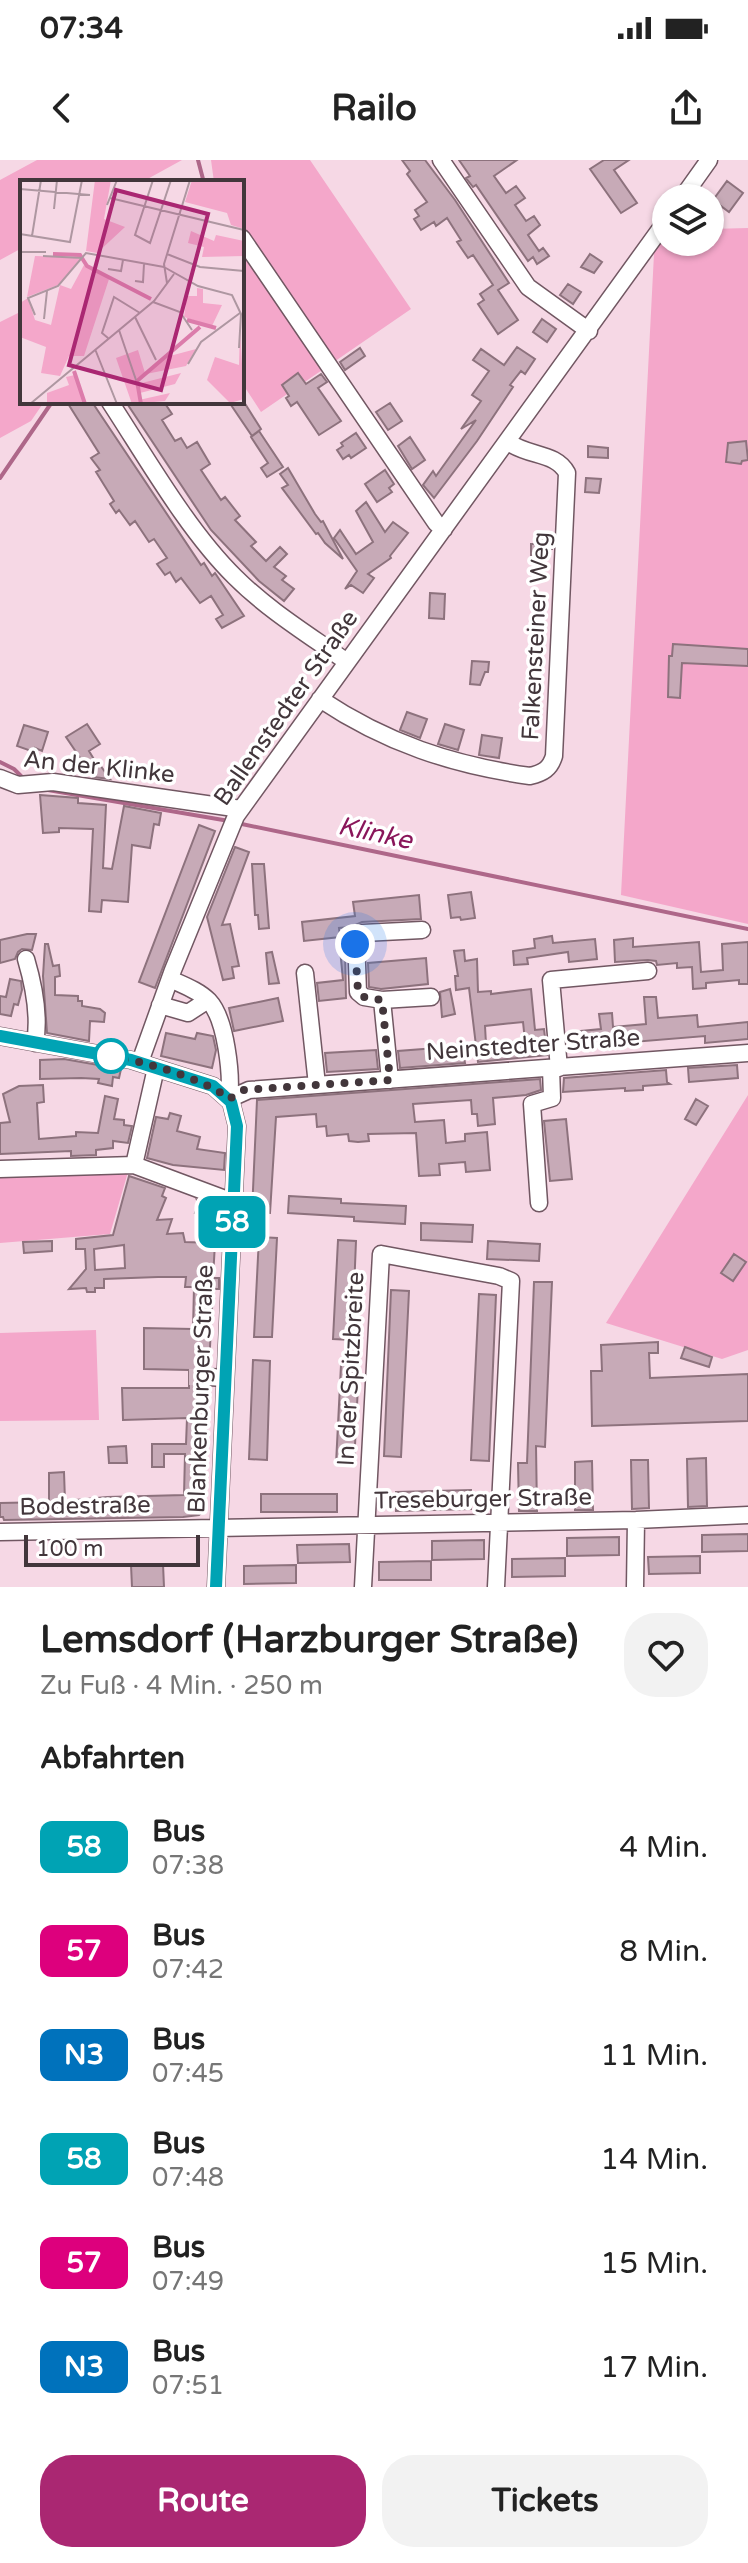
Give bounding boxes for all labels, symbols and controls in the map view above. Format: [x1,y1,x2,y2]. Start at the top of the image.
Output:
text: 07:34 [40,10,123,47]
icon: back [40,86,84,130]
icon: share [664,86,708,130]
text: Railo [331,87,417,130]
inset map [20,180,244,404]
map controls [652,184,724,256]
button: layers [652,184,724,256]
street label: Falkensteiner Weg [516,531,556,741]
street label: Ballenstedter Straße [208,605,364,811]
street label: An der Klinke [22,745,176,789]
water label: Klinke [335,810,416,856]
your location [335,924,375,964]
street label: Neinstedter Straße [425,1023,641,1067]
unlabelled marker [94,1039,128,1073]
line badge: 58 [196,1196,268,1248]
text: 58 [214,1205,250,1239]
street label: Blankenburger Straße [182,1264,220,1514]
street label: In der Spitzbreite [331,1271,371,1467]
street label: Treseburger Straße [374,1483,592,1515]
street label: Bodestraße [19,1490,151,1522]
scale bar [24,1531,200,1567]
text: 100 m [36,1536,103,1562]
button: heart [624,1613,708,1697]
text: Lemsdorf (Harzburger Straße) [40,1617,578,1663]
text: Zu Fuß · 4 Min. · 250 m [40,1670,323,1701]
text: Abfahrten [40,1740,185,1777]
text: Bus [152,1813,205,1850]
text: 4 Min. [619,1829,708,1866]
text: 58 [66,1830,102,1864]
text: 07:38 [152,1850,224,1881]
text: Bus [152,1917,205,1954]
text: 8 Min. [619,1933,708,1970]
text: 57 [66,1934,102,1968]
text: 07:42 [152,1954,224,1985]
text: Bus [152,2021,205,2058]
text: 11 Min. [600,2037,708,2074]
text: N3 [64,2038,104,2072]
text: 07:45 [152,2058,224,2089]
text: Bus [152,2125,205,2162]
text: 14 Min. [600,2141,708,2178]
text: 58 [66,2142,102,2176]
text: 07:48 [152,2162,224,2193]
text: Bus [152,2229,205,2266]
text: 15 Min. [600,2245,708,2282]
text: 57 [66,2246,102,2280]
text: 07:49 [152,2266,224,2297]
text: Bus [152,2333,205,2370]
text: 17 Min. [600,2349,708,2386]
text: N3 [64,2350,104,2384]
text: 07:51 [152,2370,224,2401]
button: Route [40,2455,366,2547]
button: Tickets [382,2455,708,2547]

